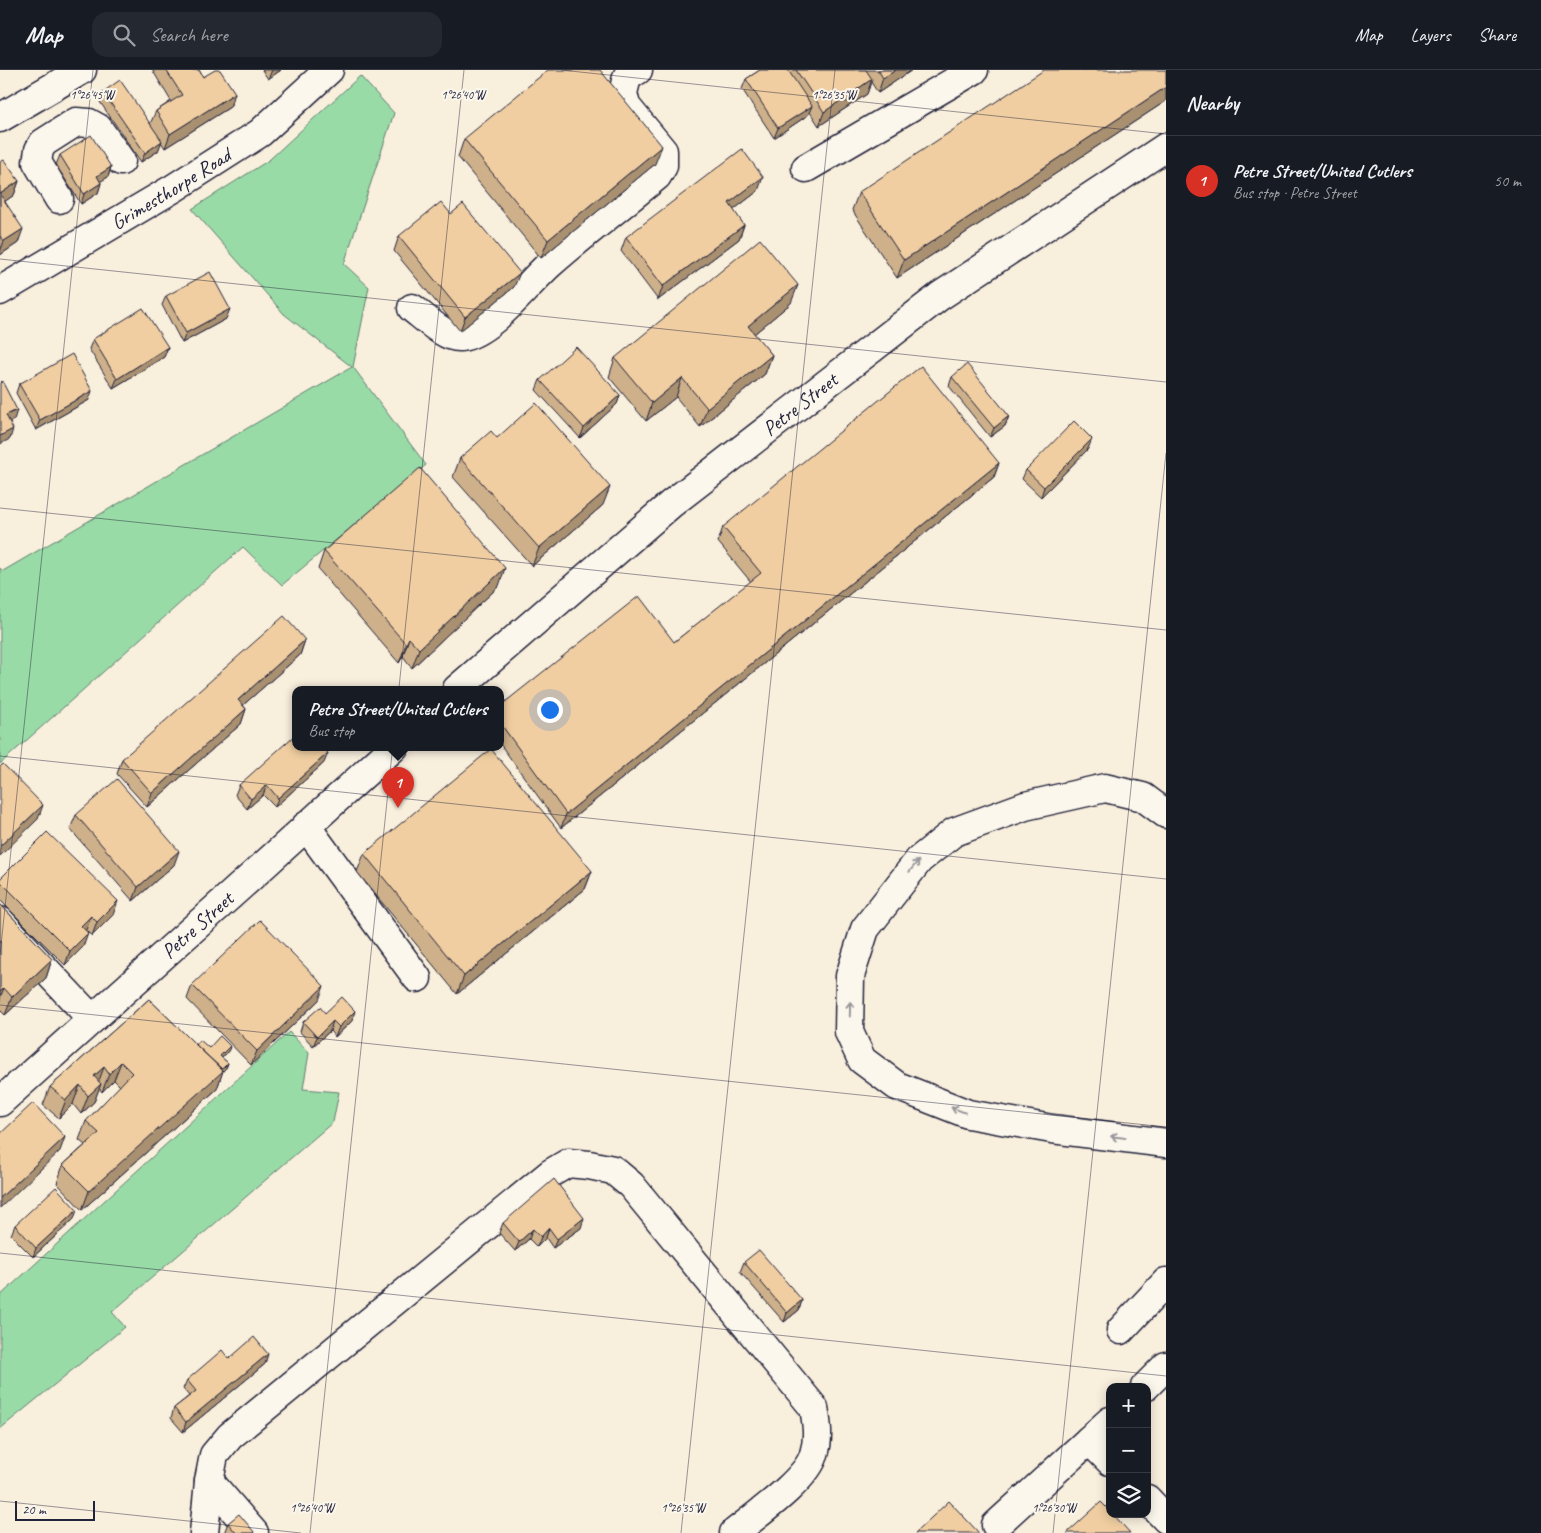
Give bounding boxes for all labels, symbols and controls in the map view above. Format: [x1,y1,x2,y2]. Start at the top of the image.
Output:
search box [92,12,442,57]
text: Map [25,20,62,50]
icon: search [110,21,138,49]
text: Search here [150,23,228,47]
text: Map [1355,24,1383,46]
text: Layers [1411,24,1450,46]
text: Share [1478,24,1516,46]
text: 1°26'45"W [70,87,116,103]
text: 1°26'40"W [441,87,487,103]
text: 1°26'35"W [812,87,858,103]
text: Nearby [1186,90,1239,116]
street label: Grimesthorpe Road [106,140,239,235]
text: Petre Street/United Cutlers [1233,159,1412,183]
text: 1 [1198,171,1206,191]
text: 50 m [1494,171,1521,191]
text: Bus stop · Petre Street [1233,183,1357,203]
street label: Petre Street [757,366,844,441]
popup [292,686,504,751]
text: Petre Street/United Cutlers [309,697,487,721]
your location [537,697,563,723]
text: Bus stop [309,721,355,741]
pin: 1 [382,767,414,808]
one-way arrow [908,860,919,873]
street label: Petre Street [156,885,240,964]
one-way arrow [845,1002,855,1018]
one-way arrow [951,1105,966,1114]
one-way arrow [1110,1132,1126,1142]
map controls [1106,1383,1151,1518]
button: + [1106,1383,1151,1428]
button: − [1106,1428,1151,1473]
button: layers [1106,1473,1151,1518]
scale bar [15,1498,95,1521]
text: 1°26'40"W [290,1500,336,1516]
text: 1°26'35"W [661,1500,707,1516]
text: 1°26'30"W [1032,1500,1078,1516]
text: 20 m [22,1501,46,1518]

